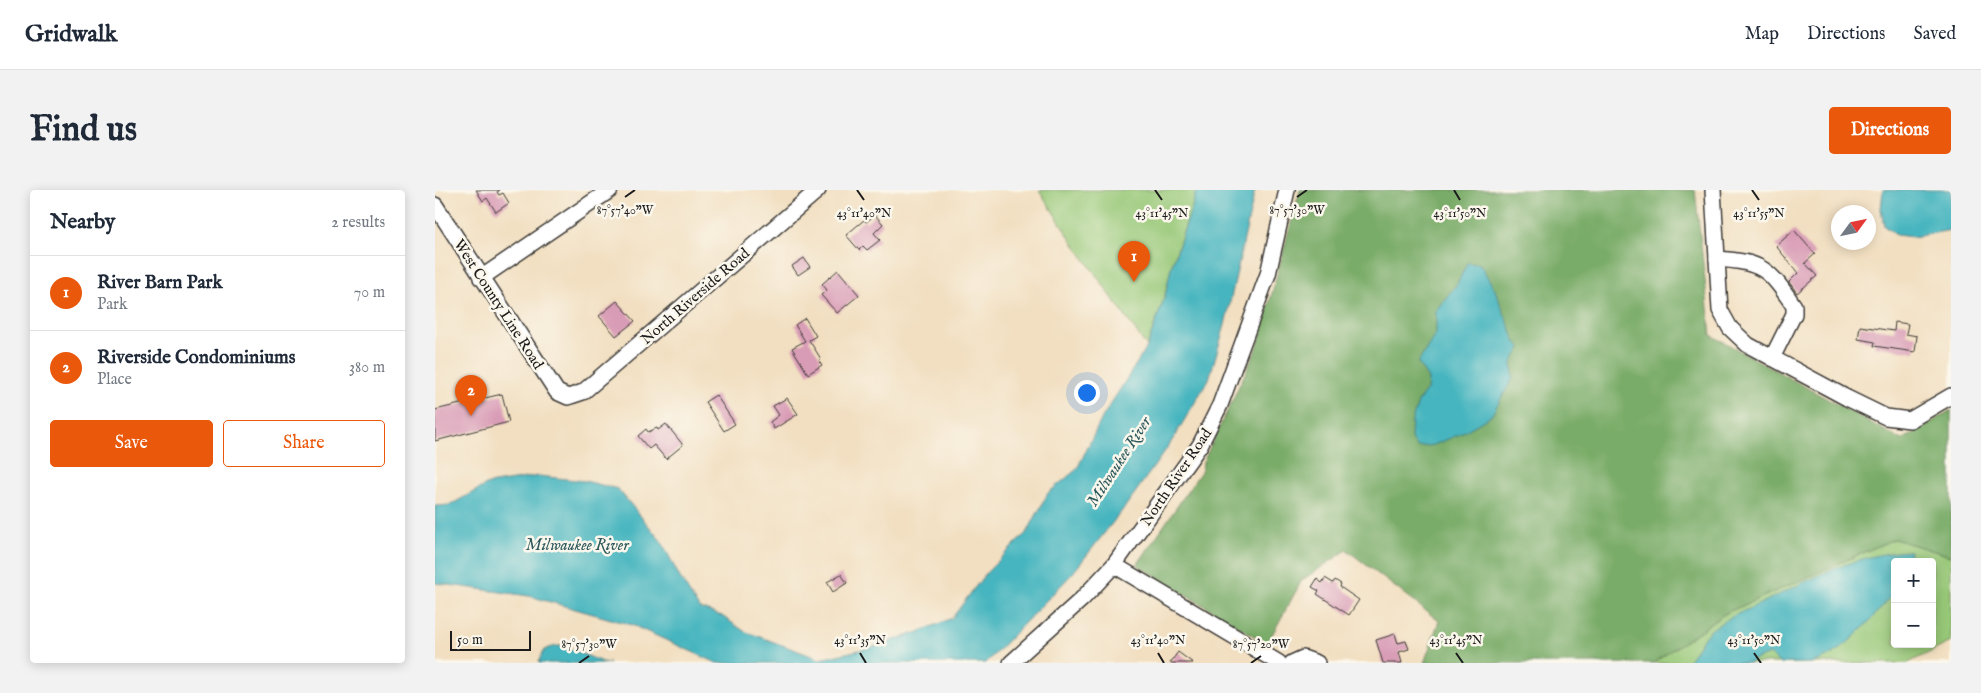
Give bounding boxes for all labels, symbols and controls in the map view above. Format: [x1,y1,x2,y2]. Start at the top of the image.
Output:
text: Gridwalk [25,19,117,50]
text: Map [1745,23,1779,46]
text: Directions [1807,23,1885,46]
text: Saved [1913,23,1956,46]
button: Directions [1829,107,1951,154]
text: Find us [30,108,137,153]
text: 87°57'40"W [597,203,654,218]
text: 87°57'30"W [1269,203,1325,218]
north arrow [1831,205,1876,250]
text: 43°11'40"N [837,206,892,221]
text: 43°11'45"N [1136,206,1189,221]
text: 43°11'50"N [1434,206,1487,221]
text: 43°11'55"N [1733,206,1785,221]
text: Nearby [50,209,115,236]
text: 2 results [331,213,385,233]
street label: West County Line Road [449,236,548,374]
pin: 1 [1118,241,1150,282]
street label: North Riverside Road [637,243,754,349]
text: River Barn Park [97,271,223,295]
text: 1 [63,283,69,303]
text: 70 m [354,283,385,303]
text: Park [97,295,127,315]
text: Riverside Condominiums [97,346,295,370]
text: 2 [62,358,70,378]
text: 380 m [349,358,385,378]
text: Place [97,370,132,390]
pin: 2 [455,375,487,416]
your location [1074,380,1100,406]
water label: Milwaukee River [1083,412,1157,511]
button: Save [50,420,213,467]
button: Share [223,420,385,467]
street label: North River Road [1137,424,1217,530]
water label: Milwaukee River [525,536,630,556]
map controls [1891,558,1936,648]
button: + [1891,558,1936,603]
button: − [1891,603,1936,648]
scale bar [450,628,531,651]
text: 50 m [457,631,483,649]
text: 43°11'35"N [834,633,886,648]
text: 43°11'40"N [1131,633,1186,648]
text: 43°11'45"N [1430,633,1483,648]
text: 43°11'50"N [1728,633,1781,648]
text: 87°57'30"W [561,637,617,652]
text: 87°57'20"W [1233,637,1290,652]

